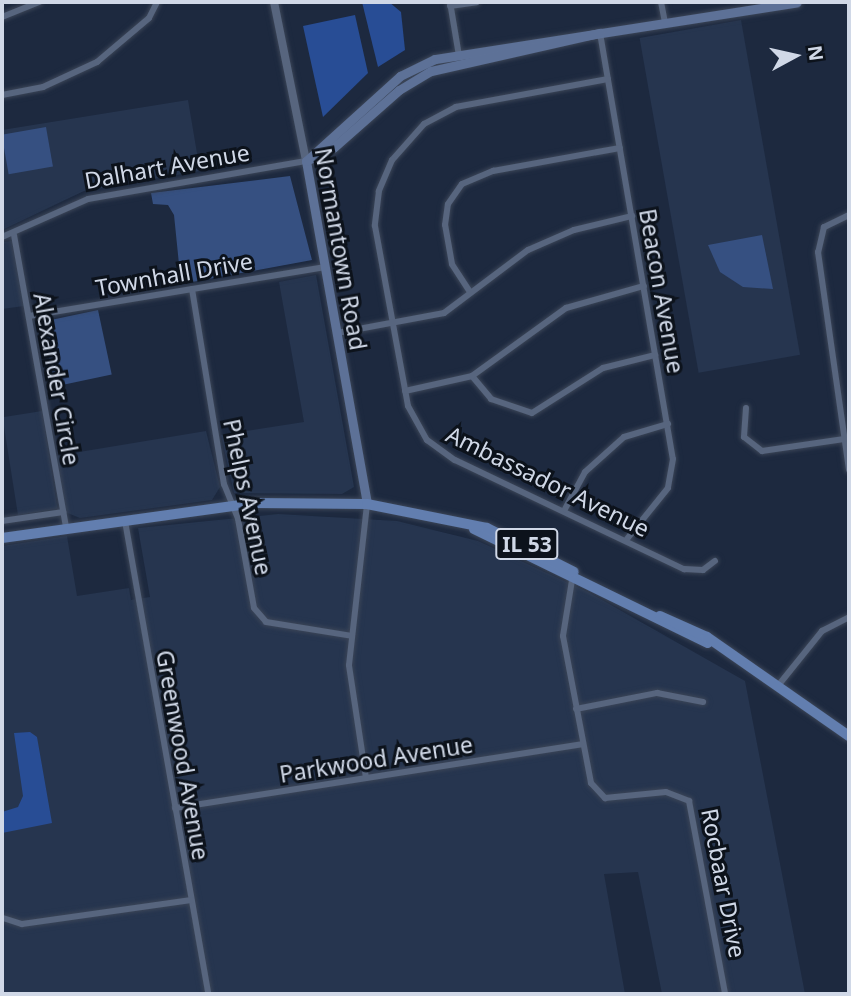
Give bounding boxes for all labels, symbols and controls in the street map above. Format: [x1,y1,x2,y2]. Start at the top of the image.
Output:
north arrow [760,21,830,91]
text: N [802,44,830,63]
street label: Dalhart Avenue [82,138,252,194]
street label: Normantown Road [310,146,372,352]
street label: Beacon Avenue [634,207,690,375]
street label: Townhall Drive [93,247,255,301]
street label: Alexander Circle [28,291,86,467]
street label: Phelps Avenue [218,416,278,578]
street label: Ambassador Avenue [442,420,654,542]
road number: IL 53 [494,526,560,562]
street label: Greenwood Avenue [151,648,215,862]
street label: Parkwood Avenue [277,730,475,788]
street label: Rocbaar Drive [696,806,752,960]

